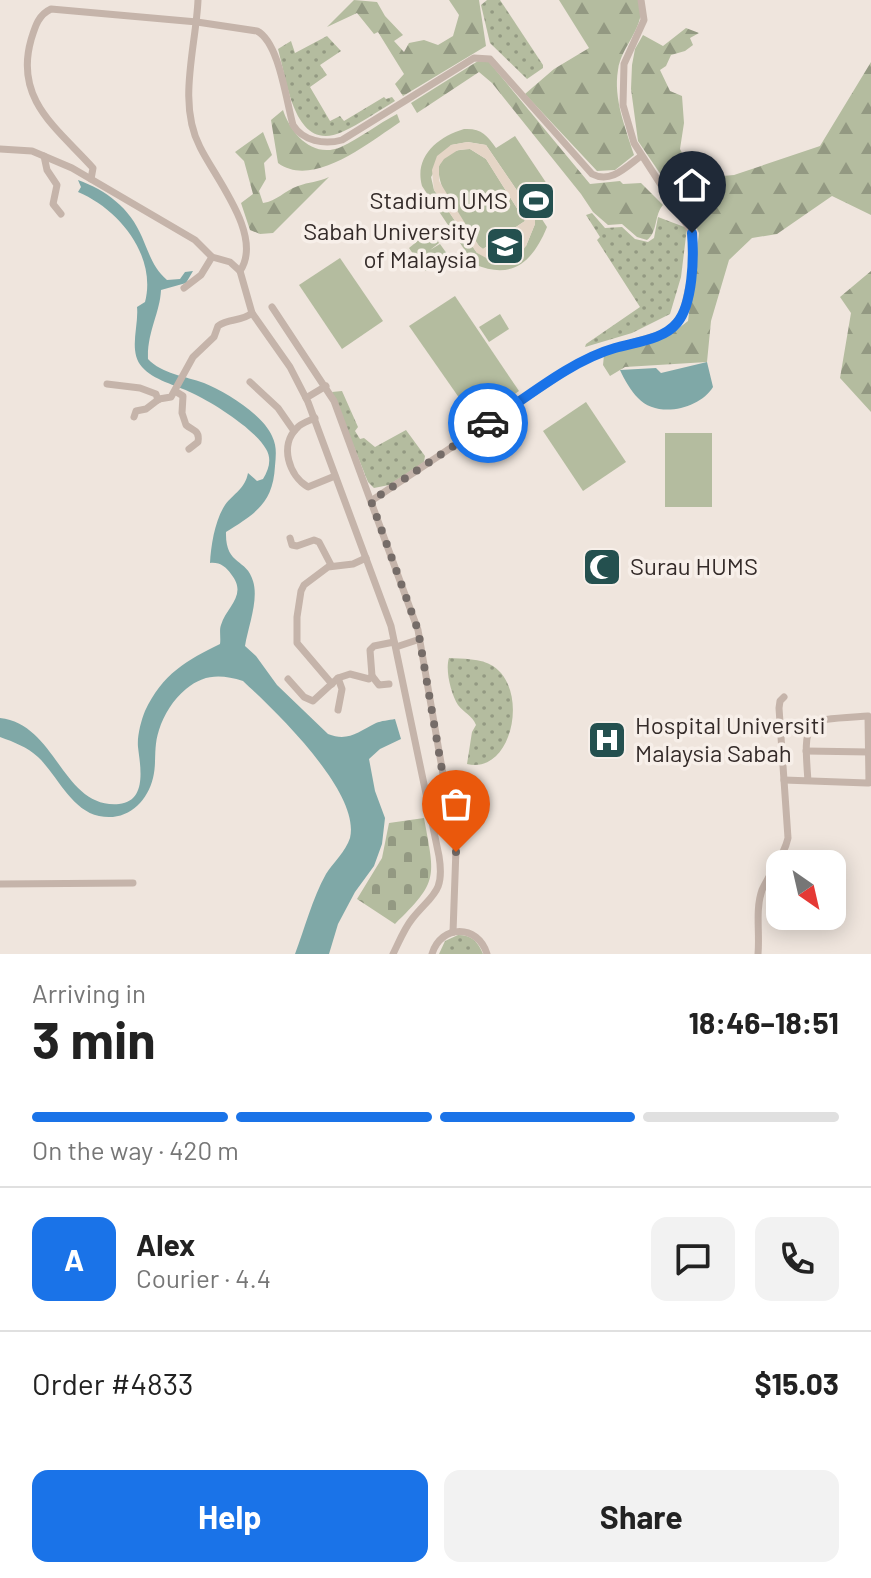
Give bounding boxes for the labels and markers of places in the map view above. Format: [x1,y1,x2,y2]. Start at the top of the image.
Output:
pin [658,151,726,233]
sports icon: Stadium UMS [515,180,557,222]
place label: Stadium UMS [370,185,508,214]
place label: Sabah University of Malaysia [303,216,477,273]
school or university icon: Sabah University of Malaysia [484,225,526,267]
mosque icon: Surau HUMS [581,546,623,588]
place label: Surau HUMS [630,551,758,580]
place label: Hospital Universiti Malaysia Sabah [635,710,826,767]
hospital icon: Hospital Universiti Malaysia Sabah [586,719,628,761]
pin [422,770,490,852]

